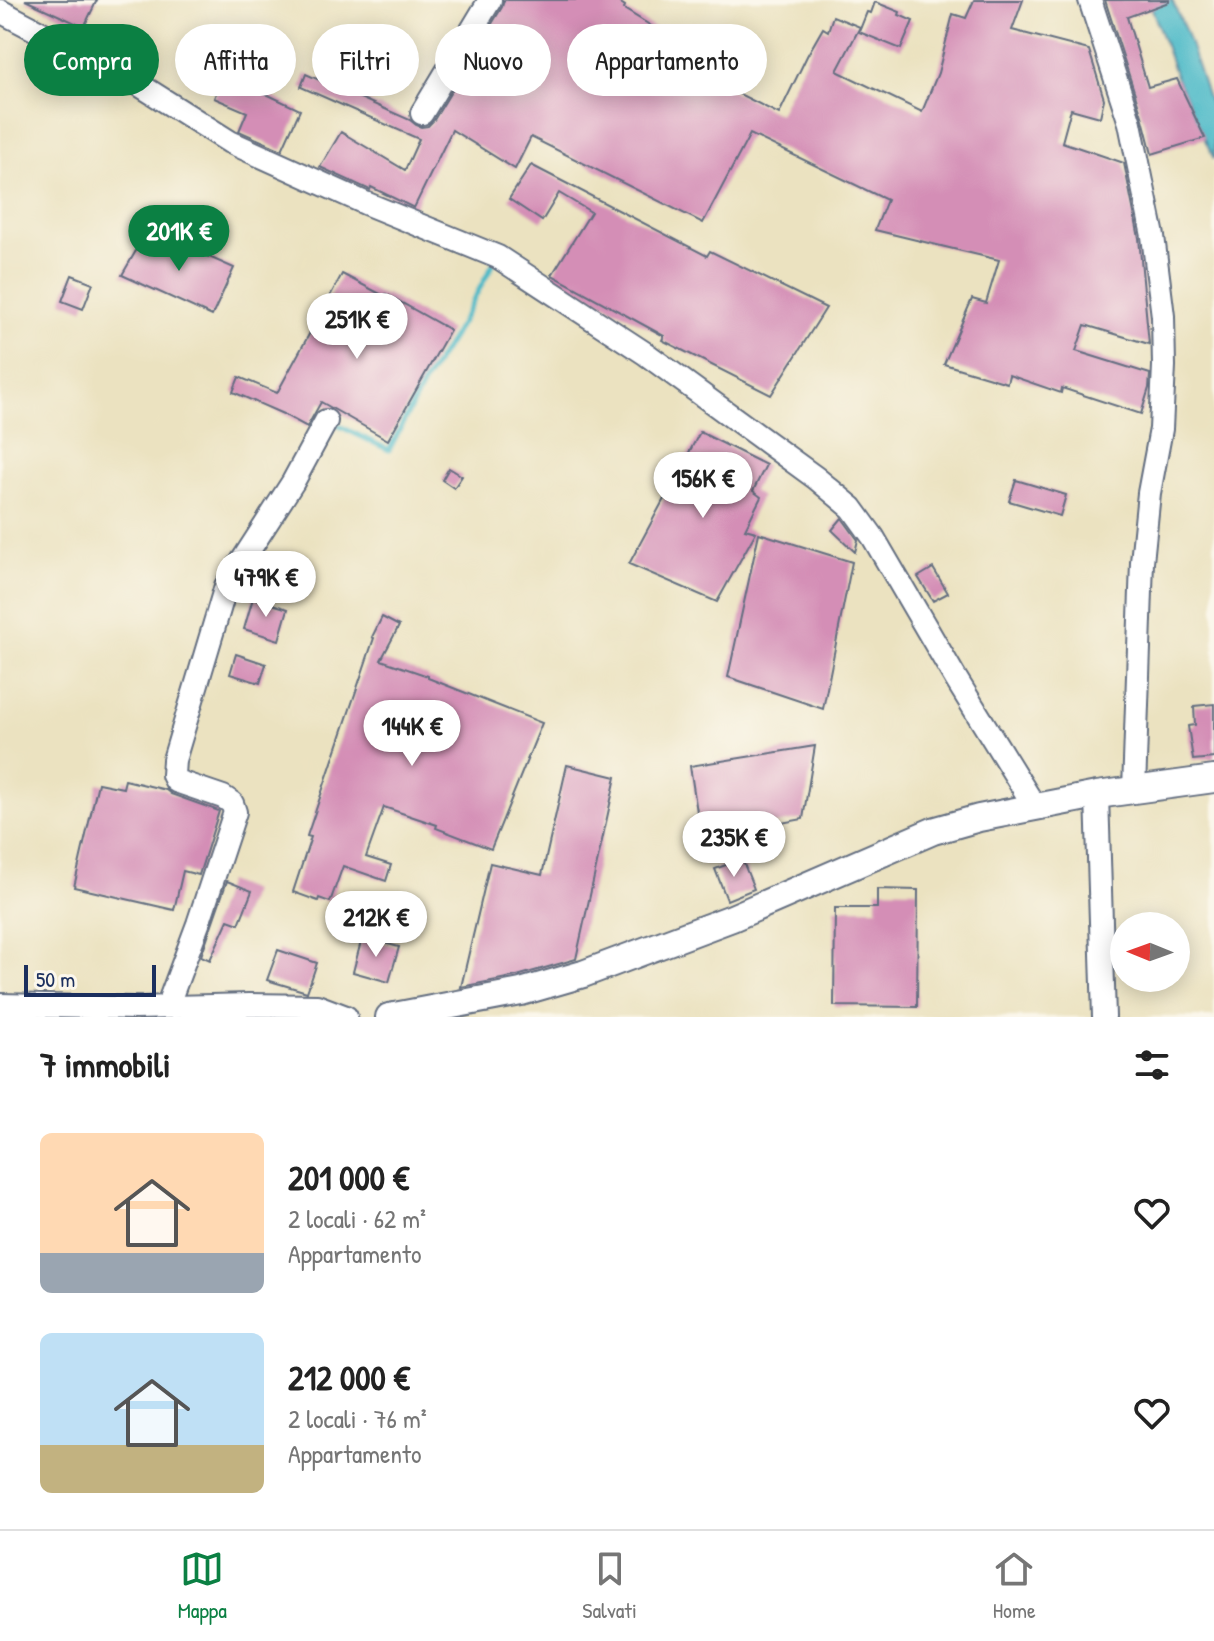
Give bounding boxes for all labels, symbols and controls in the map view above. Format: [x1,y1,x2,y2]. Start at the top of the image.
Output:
chip: Compra [24,24,159,96]
chip: Affitta [175,24,296,96]
chip: Filtri [312,24,419,96]
chip: Nuovo [435,24,551,96]
chip: Appartamento [567,24,767,96]
pin: 201K € [114,205,244,273]
text: 201K € [146,213,212,248]
pin: 251K € [292,293,422,361]
text: 251K € [325,301,389,336]
pin: 156K € [638,452,768,520]
text: 156K € [672,460,734,495]
pin: 479K € [201,551,331,619]
text: 479K € [234,559,298,594]
pin: 144K € [347,700,477,768]
text: 144K € [381,708,443,743]
pin: 235K € [669,811,799,879]
text: 235K € [701,819,767,854]
pin: 212K € [311,891,441,959]
text: 212K € [343,899,409,934]
north arrow [1110,912,1190,992]
map controls [1110,912,1190,992]
scale bar [24,961,156,997]
text: 50 m [36,964,75,994]
text: 7 immobili [40,1042,171,1088]
icon: filters [1130,1043,1174,1087]
text: 201 000 € [288,1155,409,1201]
icon: home [104,1165,200,1261]
icon: heart [1130,1191,1174,1235]
text: 2 locali · 62 m² [288,1201,426,1236]
text: Appartamento [288,1236,421,1271]
text: 212 000 € [288,1355,410,1401]
icon: home [104,1365,200,1461]
icon: heart [1130,1391,1174,1435]
text: 2 locali · 76 m² [288,1401,427,1436]
text: Appartamento [288,1436,421,1471]
tab: Mappa [178,1547,227,1625]
tab: Salvati [582,1547,637,1625]
tab: Home [992,1547,1036,1625]

